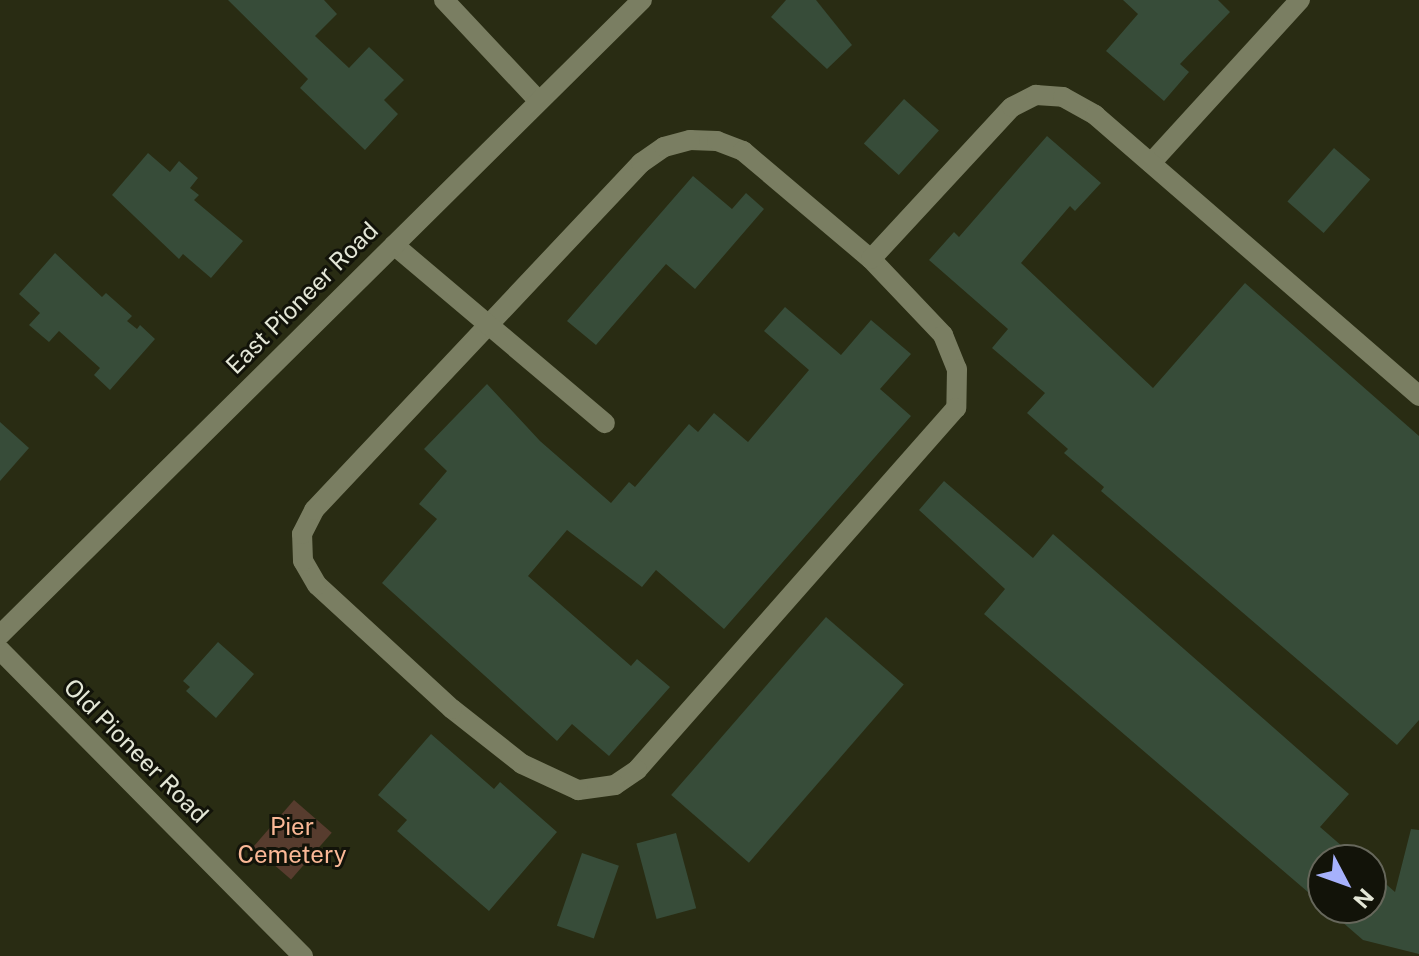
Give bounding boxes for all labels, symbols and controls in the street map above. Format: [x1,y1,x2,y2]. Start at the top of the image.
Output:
street label: East Pioneer Road [220,216,384,380]
street label: Old Pioneer Road [58,673,214,829]
park label: Pier Cemetery [237,813,347,869]
north arrow [1307,844,1387,924]
text: N [1348,883,1379,913]

